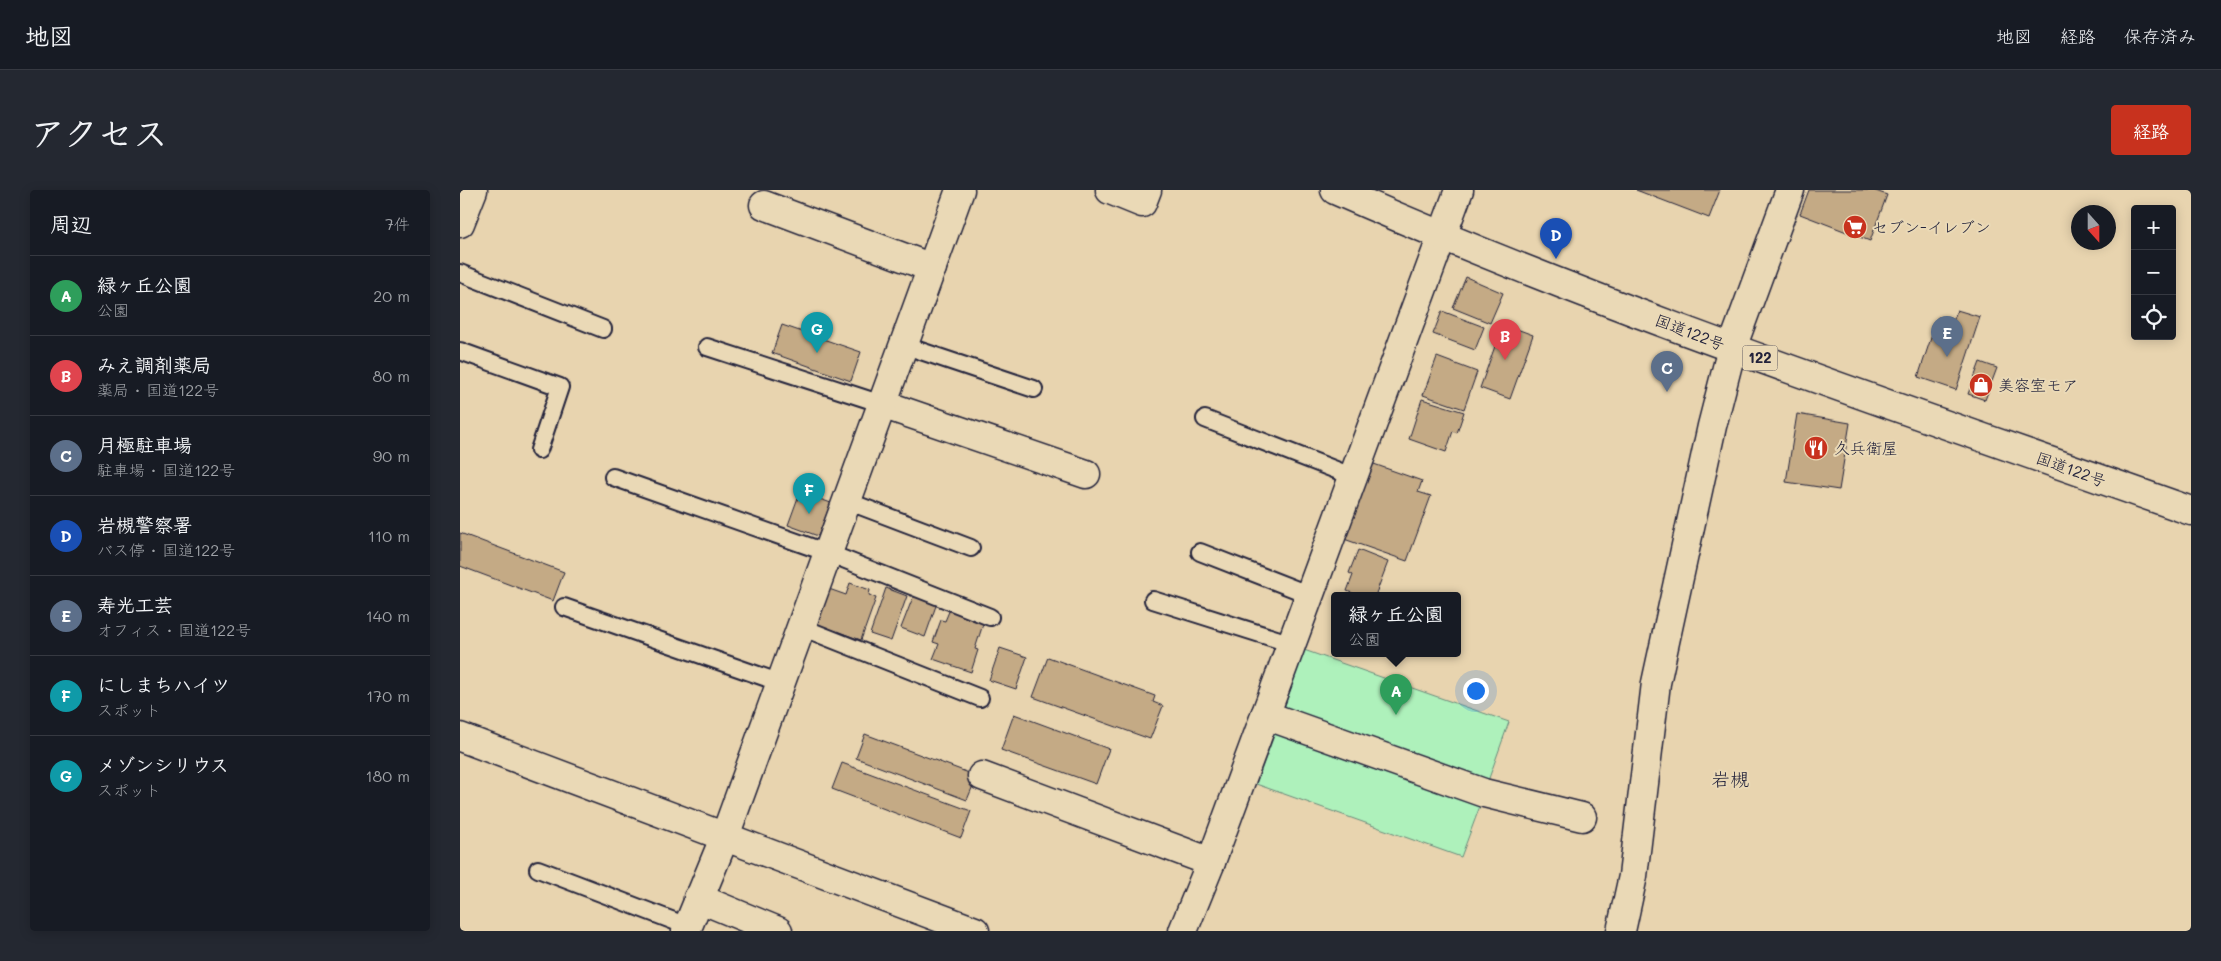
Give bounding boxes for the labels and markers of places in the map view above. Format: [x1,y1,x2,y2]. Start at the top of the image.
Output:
supermarket icon: セブン-イレブン [1842,214,1868,240]
place label: セブン-イレブン [1872,216,1991,237]
pin: D [1540,218,1572,259]
pin: G [801,312,833,353]
pin: E [1931,316,1963,357]
pin: B [1489,319,1521,360]
pin: C [1651,351,1683,392]
shop icon: 美容室モア [1968,372,1994,398]
place label: 美容室モア [1998,374,2078,395]
restaurant icon: 久兵衛屋 [1803,435,1829,461]
place label: 久兵衛屋 [1834,437,1898,458]
pin: F [793,473,825,514]
pin: A [1380,674,1412,715]

